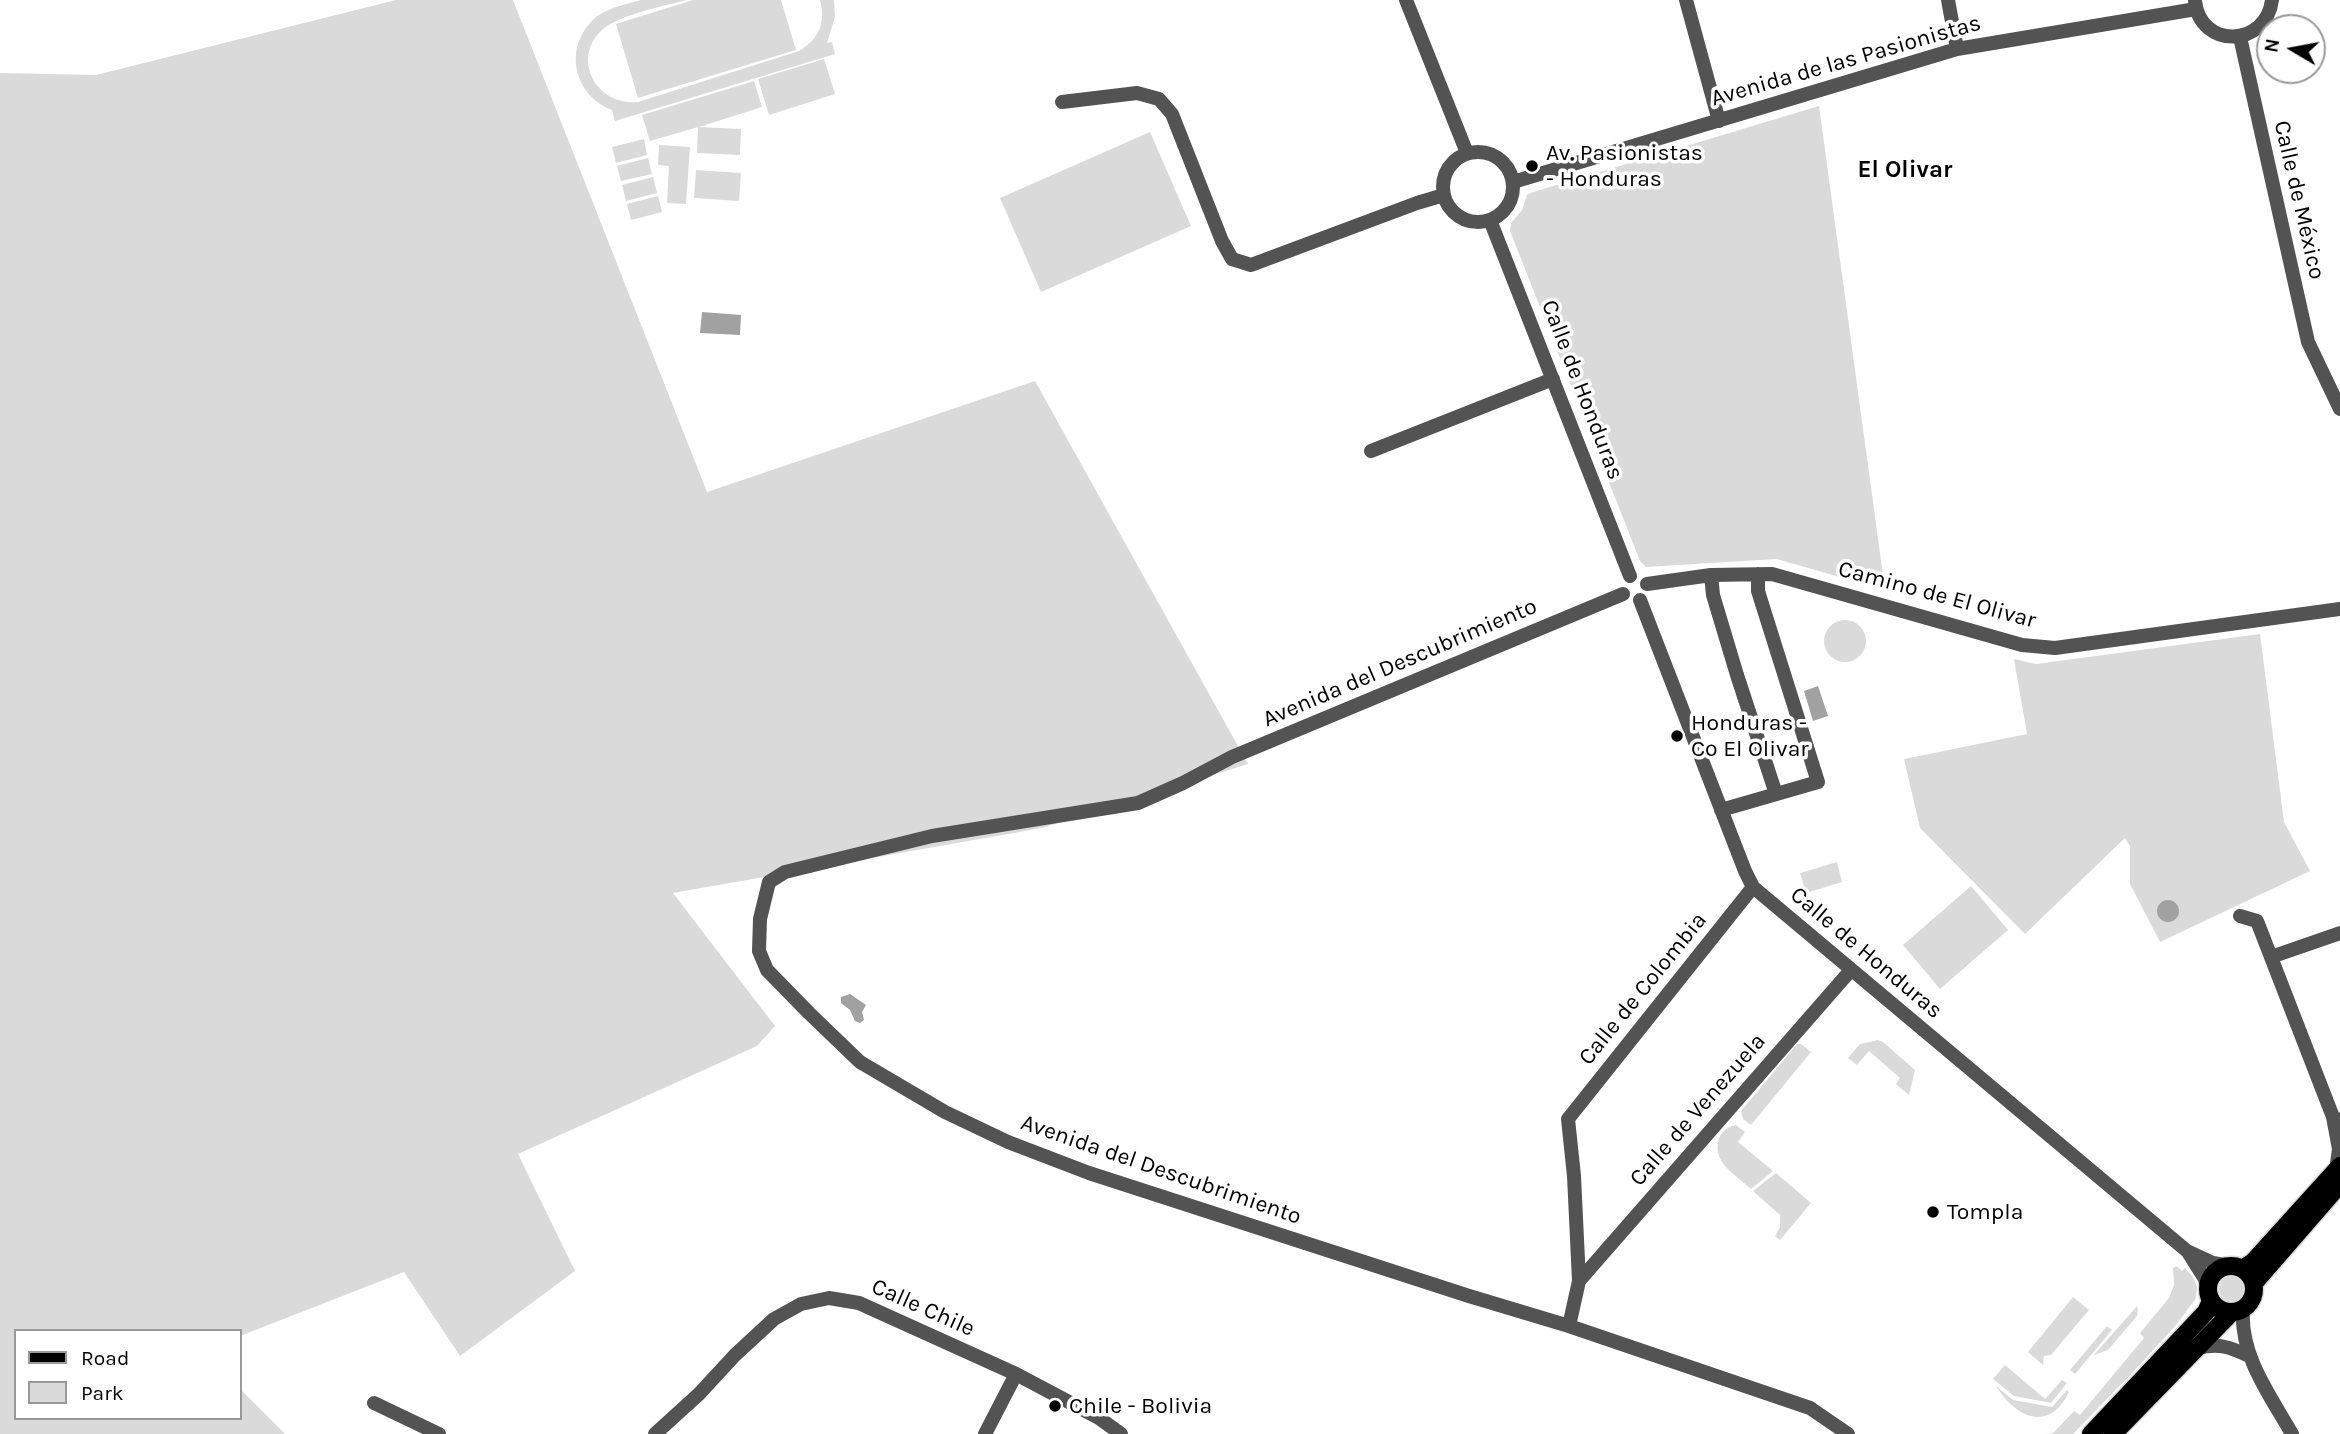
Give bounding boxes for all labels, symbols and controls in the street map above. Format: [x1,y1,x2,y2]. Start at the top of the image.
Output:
street label: Avenida de las Pasionistas [1708,9,1984,113]
north arrow [2256,14,2326,84]
text: N [2260,37,2284,54]
street label: Calle de México [2267,118,2331,282]
place label: Av. Pasionistas - Honduras [1546,139,1703,193]
district label: El Olivar [1858,156,1952,184]
marker: Av. Pasionistas - Honduras [1524,158,1540,174]
street label: Calle de Honduras [1535,296,1629,484]
street label: Camino de El Olivar [1835,555,2039,635]
street label: Avenida del Descubrimiento [1259,593,1541,733]
place label: Honduras - Cº El Olivar [1691,709,1809,763]
marker: Honduras - Cº El Olivar [1669,728,1685,744]
street label: Calle de Honduras [1784,881,1948,1025]
street label: Calle de Colombia [1573,907,1713,1071]
street label: Calle de Venezuela [1624,1028,1772,1192]
street label: Avenida del Descubrimiento [1017,1109,1305,1231]
place label: Tompla [1947,1198,2023,1226]
marker: Tompla [1925,1204,1941,1220]
street label: Calle Chile [867,1273,979,1343]
legend [14,1329,242,1420]
text: Road [81,1346,129,1370]
text: Park [81,1381,124,1405]
place label: Chile - Bolivia [1069,1392,1212,1420]
marker: Chile - Bolivia [1047,1398,1063,1414]

